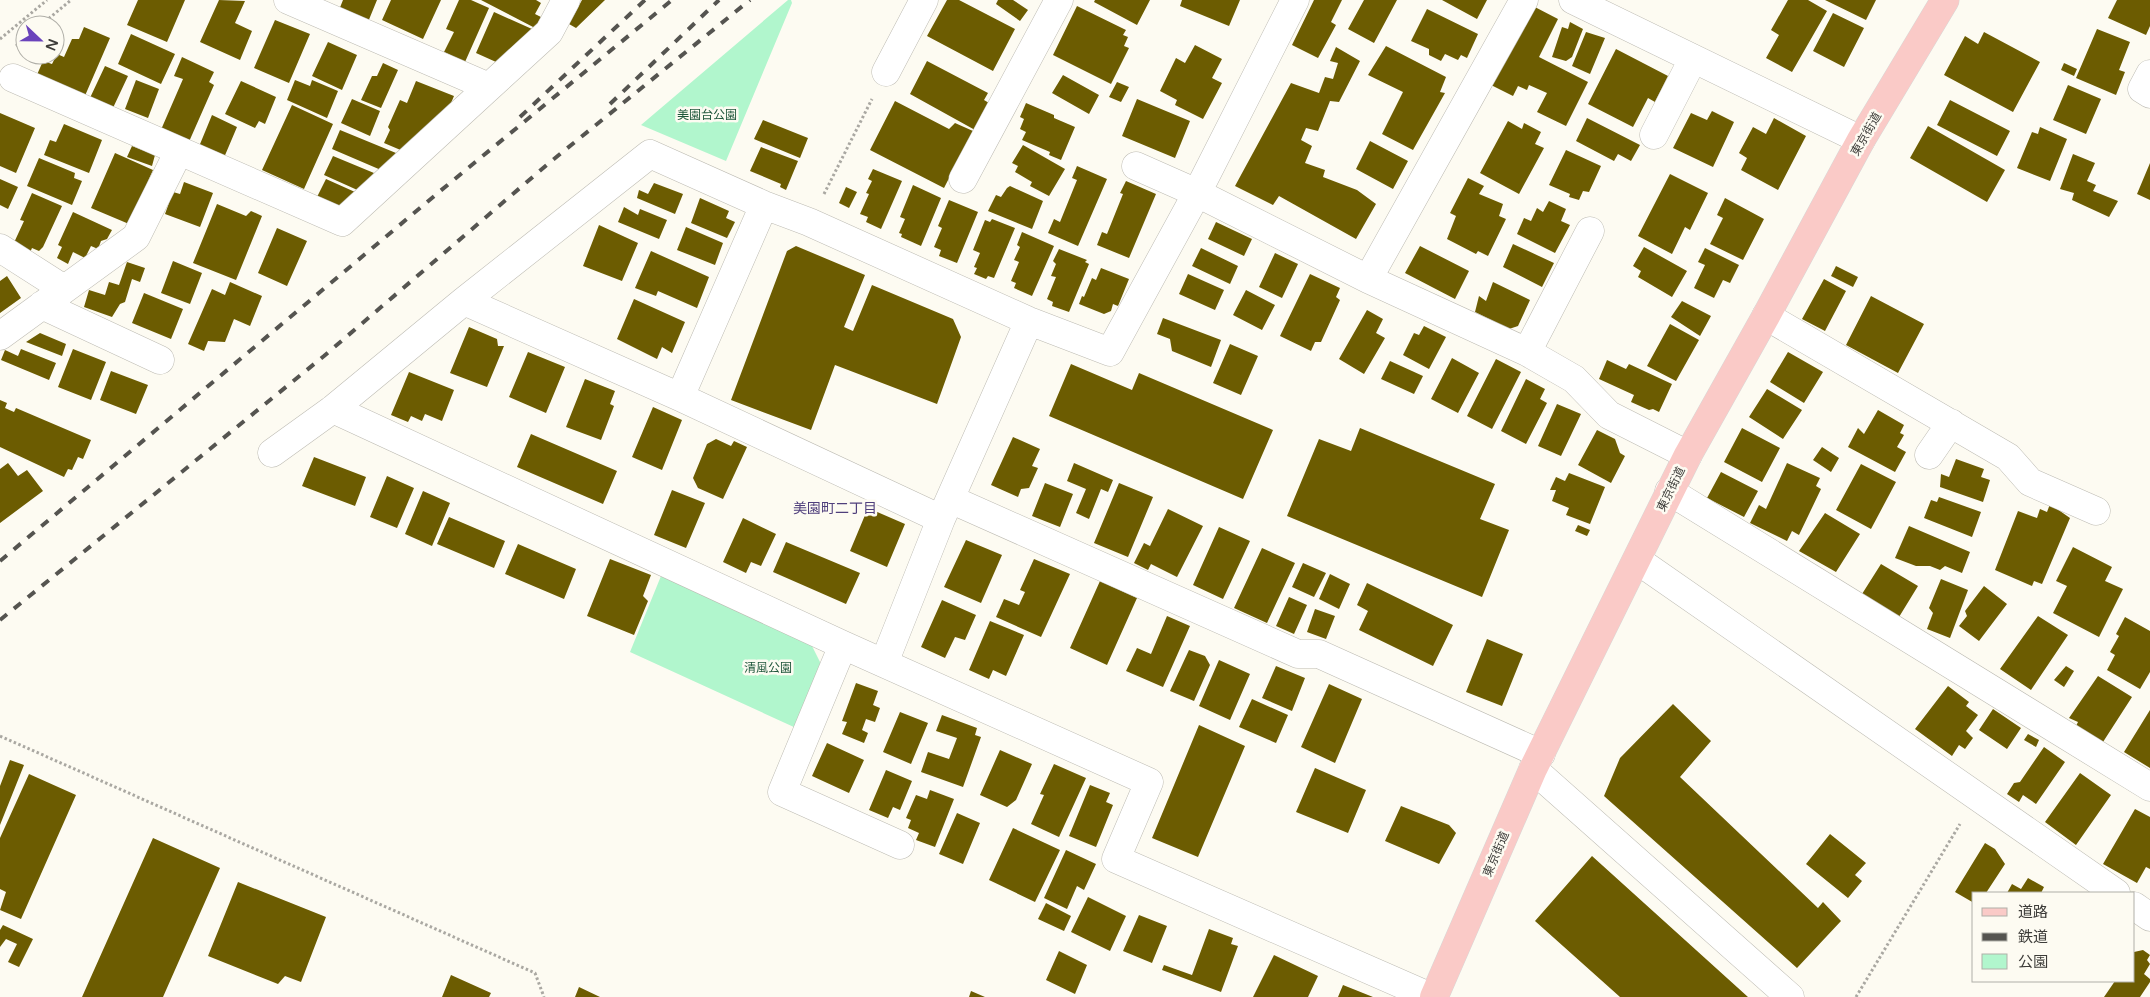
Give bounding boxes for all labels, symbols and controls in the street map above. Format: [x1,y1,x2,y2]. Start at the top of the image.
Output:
north arrow [15,15,65,65]
text: N [42,36,62,53]
park label: 美園台公園 [677,108,737,122]
street label: 東京街道 [1848,110,1884,158]
street label: 東京街道 [1654,464,1688,514]
district label: 美園町二丁目 [793,500,877,517]
park label: 清風公園 [744,661,792,675]
street label: 東京街道 [1480,829,1512,879]
legend [1972,892,2135,982]
text: 道路 [2018,903,2048,921]
text: 鉄道 [2018,928,2048,946]
text: 公園 [2018,953,2048,971]

